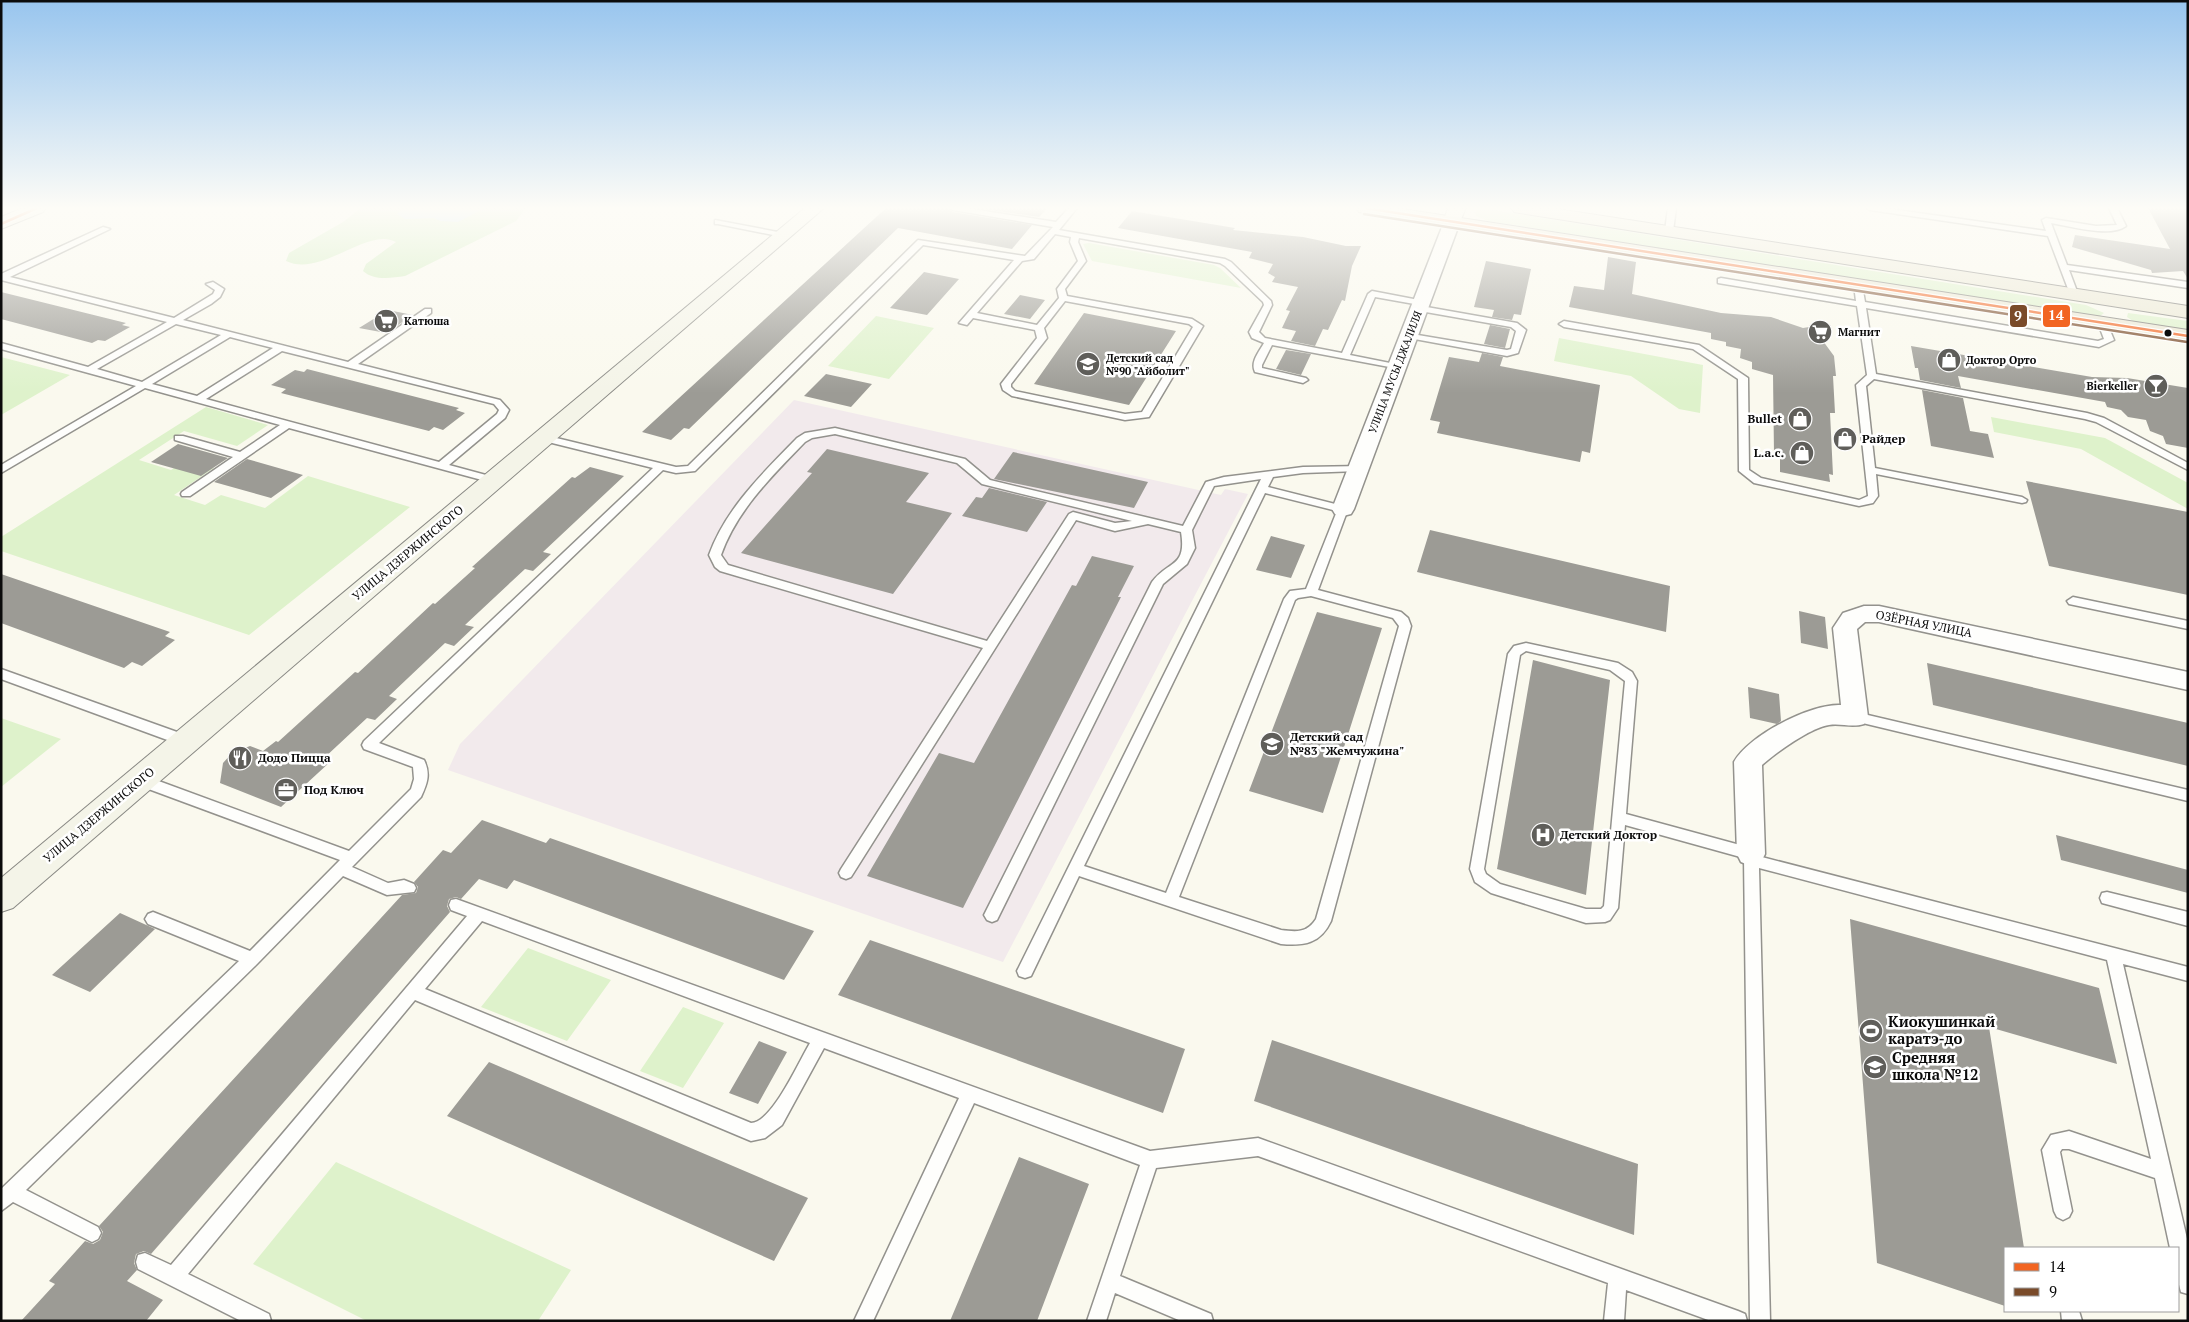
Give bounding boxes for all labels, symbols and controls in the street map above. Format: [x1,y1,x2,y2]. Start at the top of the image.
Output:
line badge: 9 [2009,304,2028,328]
line badge: 14 [2042,304,2071,328]
text: 14 [2048,305,2064,324]
text: 9 [2014,306,2022,325]
supermarket icon: Катюша [373,308,399,334]
street label: УЛИЦА МУСЫ ДЖАЛИЛЯ [1365,309,1425,435]
place label: Катюша [404,314,449,328]
supermarket icon: Магнит [1807,319,1833,345]
place label: Магнит [1838,325,1880,339]
unlabelled marker [2163,328,2173,338]
shop icon: Доктор Орто [1936,347,1962,373]
school or university icon: Детский сад №90 "Айболит" [1075,351,1101,377]
place label: Детский сад №90 "Айболит" [1106,351,1190,378]
place label: Доктор Орто [1966,353,2037,367]
bar icon: Bierkeller [2143,373,2169,399]
place label: Bierkeller [2086,379,2138,393]
shop icon: Bullet [1787,406,1813,432]
place label: Bullet [1748,411,1782,426]
shop icon: Райдер [1832,426,1858,452]
place label: Райдер [1862,431,1905,446]
shop icon: L.a.c. [1789,440,1815,466]
place label: L.a.c. [1754,445,1784,460]
street label: УЛИЦА ДЗЕРЖИНСКОГО [349,502,466,603]
street label: ОЗЁРНАЯ УЛИЦА [1875,607,1974,640]
place label: Детский сад №83 "Жемчужина" [1290,729,1404,758]
school or university icon: Детский сад №83 "Жемчужина" [1259,731,1285,757]
restaurant icon: Додо Пицца [227,745,253,771]
place label: Додо Пицца [258,750,331,765]
street label: УЛИЦА ДЗЕРЖИНСКОГО [40,764,157,865]
office icon: Под Ключ [273,777,299,803]
place label: Под Ключ [304,782,364,797]
hospital icon: Детский Доктор [1530,822,1556,848]
place label: Детский Доктор [1560,827,1657,842]
place label: Киокушинкай каратэ-до [1888,1011,1995,1048]
sports icon: Киокушинкай каратэ-до [1858,1018,1884,1044]
place label: Средняя школа №12 [1892,1047,1979,1084]
school or university icon: Средняя школа №12 [1862,1054,1888,1080]
legend [2004,1247,2179,1312]
text: 14 [2049,1256,2065,1276]
text: 9 [2049,1281,2057,1301]

